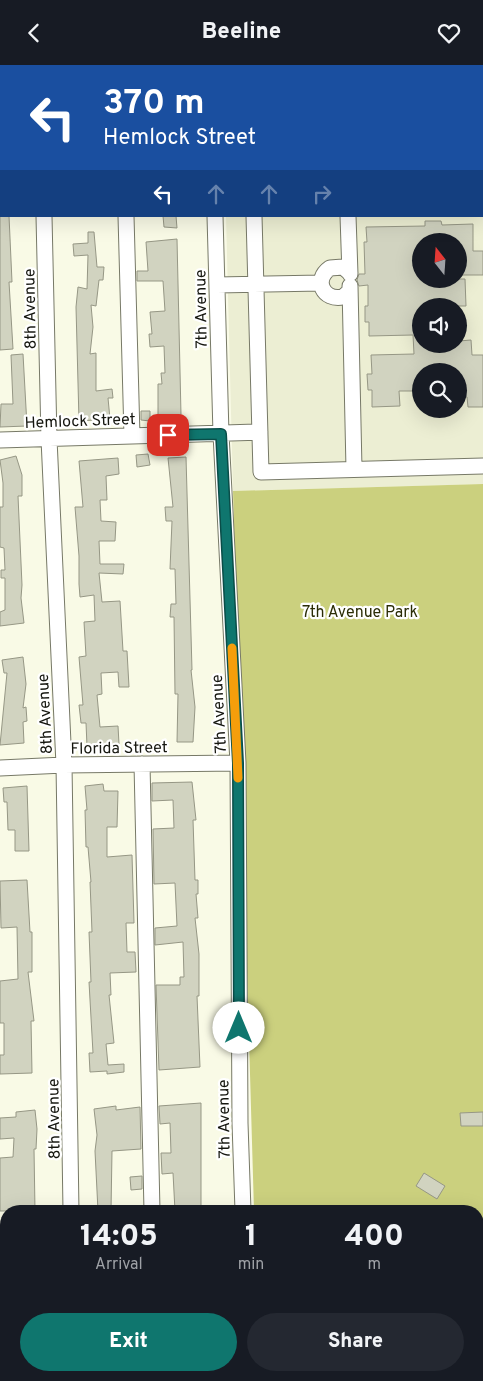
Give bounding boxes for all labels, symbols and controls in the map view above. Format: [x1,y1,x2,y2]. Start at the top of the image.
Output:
icon: back [20,19,48,47]
text: Beeline [202,19,281,46]
icon: heart [435,19,463,47]
text: 370 m [103,82,205,126]
icon: left [20,85,85,150]
text: Hemlock Street [103,125,256,152]
icon: left [149,180,177,208]
icon: ahead [202,180,230,208]
icon: ahead [255,180,283,208]
icon: right [308,180,336,208]
north arrow [412,233,468,287]
map controls [412,233,467,418]
street label: 8th Avenue [20,268,42,350]
street label: 7th Avenue [191,269,213,349]
button: sound [412,298,467,353]
button: search [412,363,467,418]
street label: Hemlock Street [24,410,136,434]
pin [147,414,189,456]
icon: arrive [154,421,182,449]
park label: 7th Avenue Park [302,603,418,623]
street label: 8th Avenue [34,673,58,755]
street label: 7th Avenue [208,674,232,754]
street label: Florida Street [70,738,168,760]
position arrow [212,1001,264,1053]
street label: 8th Avenue [44,1078,66,1160]
street label: 7th Avenue [214,1079,236,1159]
text: 14:05 [80,1219,158,1256]
text: 1 [245,1219,257,1256]
text: 400 [344,1219,404,1256]
text: Arrival [95,1255,143,1275]
text: min [238,1255,264,1275]
text: m [367,1255,381,1275]
button: Exit [20,1313,237,1371]
button: Share [247,1313,464,1371]

